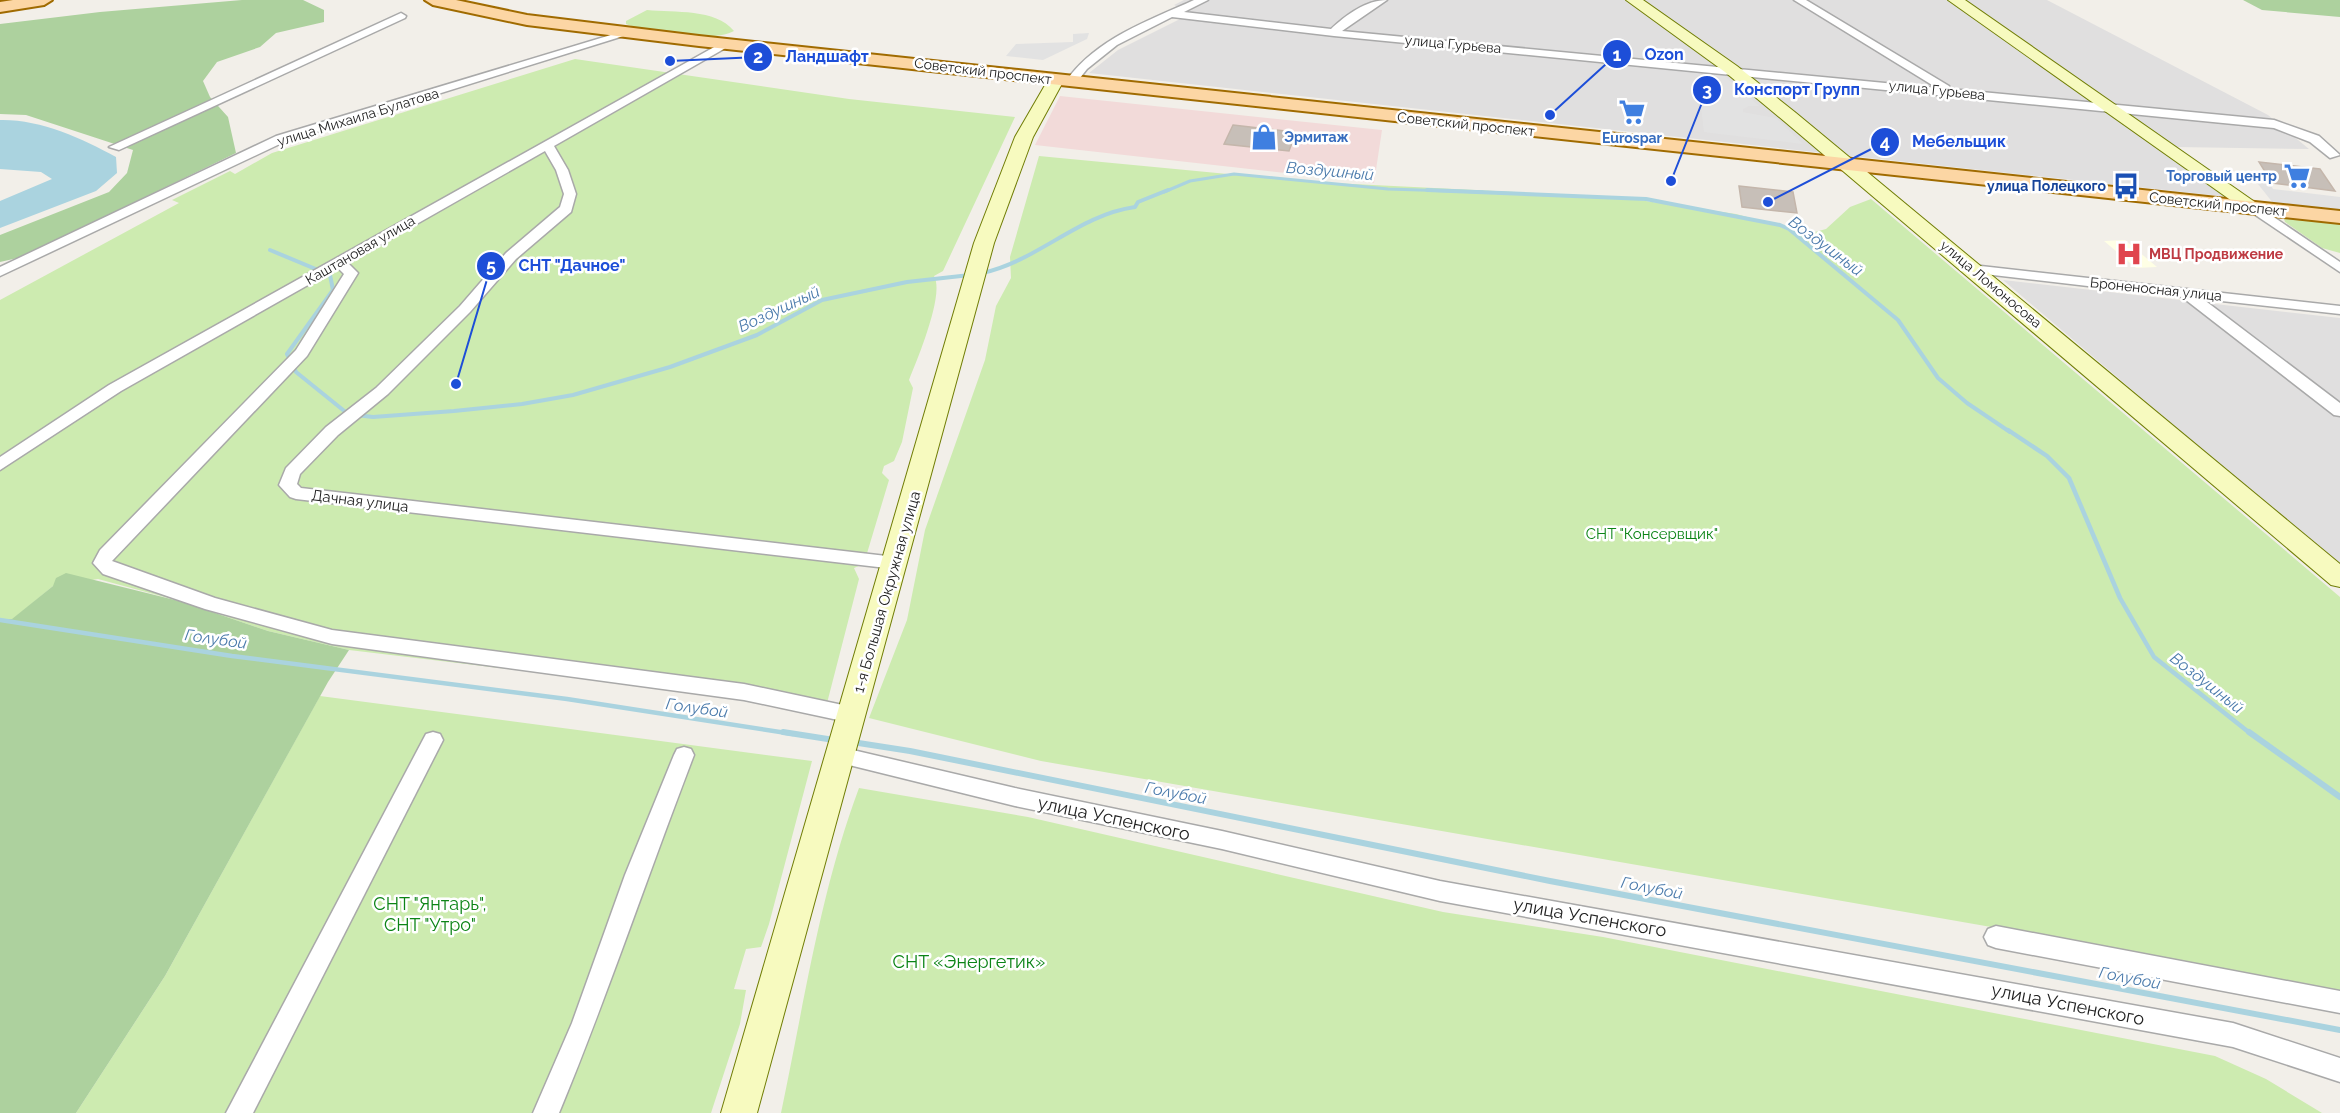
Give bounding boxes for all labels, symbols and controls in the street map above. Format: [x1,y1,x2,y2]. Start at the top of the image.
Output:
street label: улица Гурьева [1404,32,1502,56]
callout: Ozon [1602,37,1695,71]
callout: Ландшафт [743,40,881,74]
text: 1 [1613,44,1622,65]
text: Ozon [1644,45,1684,64]
text: 2 [753,46,763,67]
text: Ландшафт [785,47,869,66]
street label: Советский проспект [913,55,1053,87]
callout: Конспорт Групп [1692,73,1872,107]
street label: улица Гурьева [1888,77,1986,103]
text: 3 [1702,79,1712,100]
text: Конспорт Групп [1734,80,1860,99]
street label: улица Михаила Булатова [275,85,441,149]
supermarket icon: Eurospar [1617,97,1647,127]
street label: Советский проспект [1396,109,1536,139]
shop icon: Эрмитаж [1249,122,1279,152]
callout: Мебельщик [1870,125,2018,159]
place label: Эрмитаж [1284,129,1349,145]
place label: Eurospar [1602,130,1663,146]
text: 4 [1880,131,1890,152]
text: Мебельщик [1912,132,2006,151]
water label: Воздушный [1285,158,1375,184]
supermarket icon: Торговый центр [2282,161,2312,191]
place label: Торговый центр [2166,168,2277,184]
bus stop icon: улица Полецкого [2111,171,2141,201]
place label: улица Полецкого [1987,178,2107,194]
street label: Советский проспект [2148,189,2288,219]
street label: Каштановая улица [302,212,418,288]
water label: Воздушный [1785,212,1867,280]
street label: улица Ломоносова [1937,237,2045,331]
hospital icon: МВЦ Продвижение [2114,239,2144,269]
place label: МВЦ Продвижение [2149,246,2284,262]
callout: СНТ "Дачное" [476,249,638,283]
text: 5 [486,255,496,276]
text: СНТ "Дачное" [518,256,626,275]
street label: Броненосная улица [2089,274,2223,304]
water label: Воздушный [735,282,823,336]
street label: Дачная улица [310,486,410,516]
street label: 1-я Большая Окружная улица [850,489,924,695]
park label: СНТ "Консервщик" [1586,525,1718,543]
water label: Голубой [184,625,248,653]
water label: Воздушный [2167,648,2247,718]
water label: Голубой [665,694,729,722]
water label: Голубой [1144,778,1208,808]
street label: улица Успенского [1036,792,1192,844]
water label: Голубой [1620,873,1684,903]
park label: СНТ "Янтарь", СНТ "Утро" [373,893,487,935]
street label: улица Успенского [1512,893,1669,941]
park label: СНТ «Энергетик» [893,951,1045,972]
water label: Голубой [2098,963,2162,993]
street label: улица Успенского [1990,979,2146,1029]

